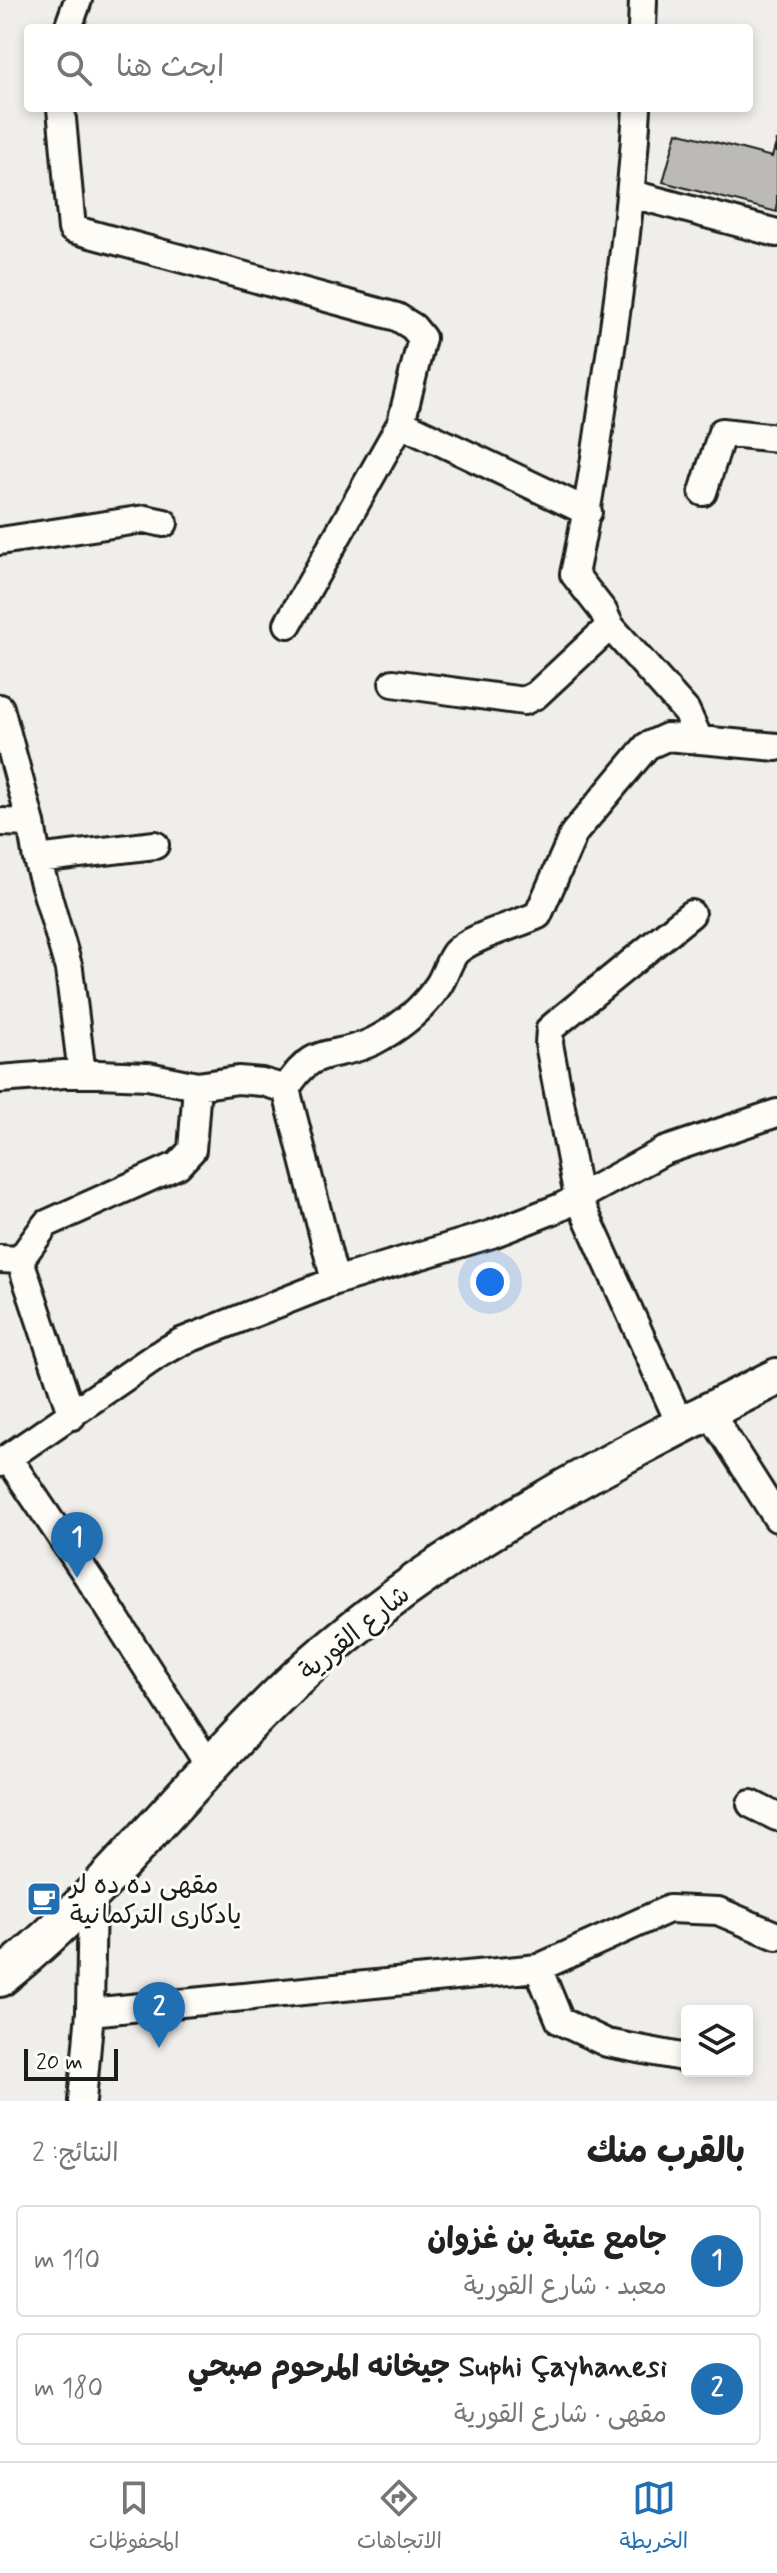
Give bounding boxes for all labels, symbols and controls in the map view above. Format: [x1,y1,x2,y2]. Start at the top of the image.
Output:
search box [24,24,753,112]
icon: search [52,46,96,90]
text: ابحث هنا [116,48,224,87]
your location [470,1262,510,1302]
pin: 1 [51,1512,103,1578]
street label: شارع القورية [293,1578,418,1689]
place label: مقهى ده ده لر يادكارى التركمانية [68,1869,242,1933]
cafe icon: مقهى ده ده لر يادكارى التركمانية [25,1880,63,1918]
pin: 2 [133,1982,185,2048]
map controls [681,2005,753,2077]
button: layers [681,2005,753,2077]
scale bar [24,2045,118,2081]
text: 20 m [36,2049,83,2077]
text: بالقرب منك [587,2130,745,2175]
text: النتائج: 2 [32,2137,119,2171]
text: جامع عتبة بن غزوان [427,2220,667,2259]
text: 110 m [34,2244,100,2278]
text: 1 [711,2244,723,2278]
text: معبد · شارع القورية [464,2270,667,2304]
text: Suphi Çayhanesi جيخانه المرحوم صبحي [188,2348,667,2387]
text: 180 m [34,2372,103,2406]
text: 2 [711,2372,723,2406]
text: مقهى · شارع القورية [454,2398,667,2432]
tab: المحفوظات [89,2476,179,2560]
tab: الاتجاهات [357,2476,442,2560]
tab: الخريطة [620,2476,688,2560]

